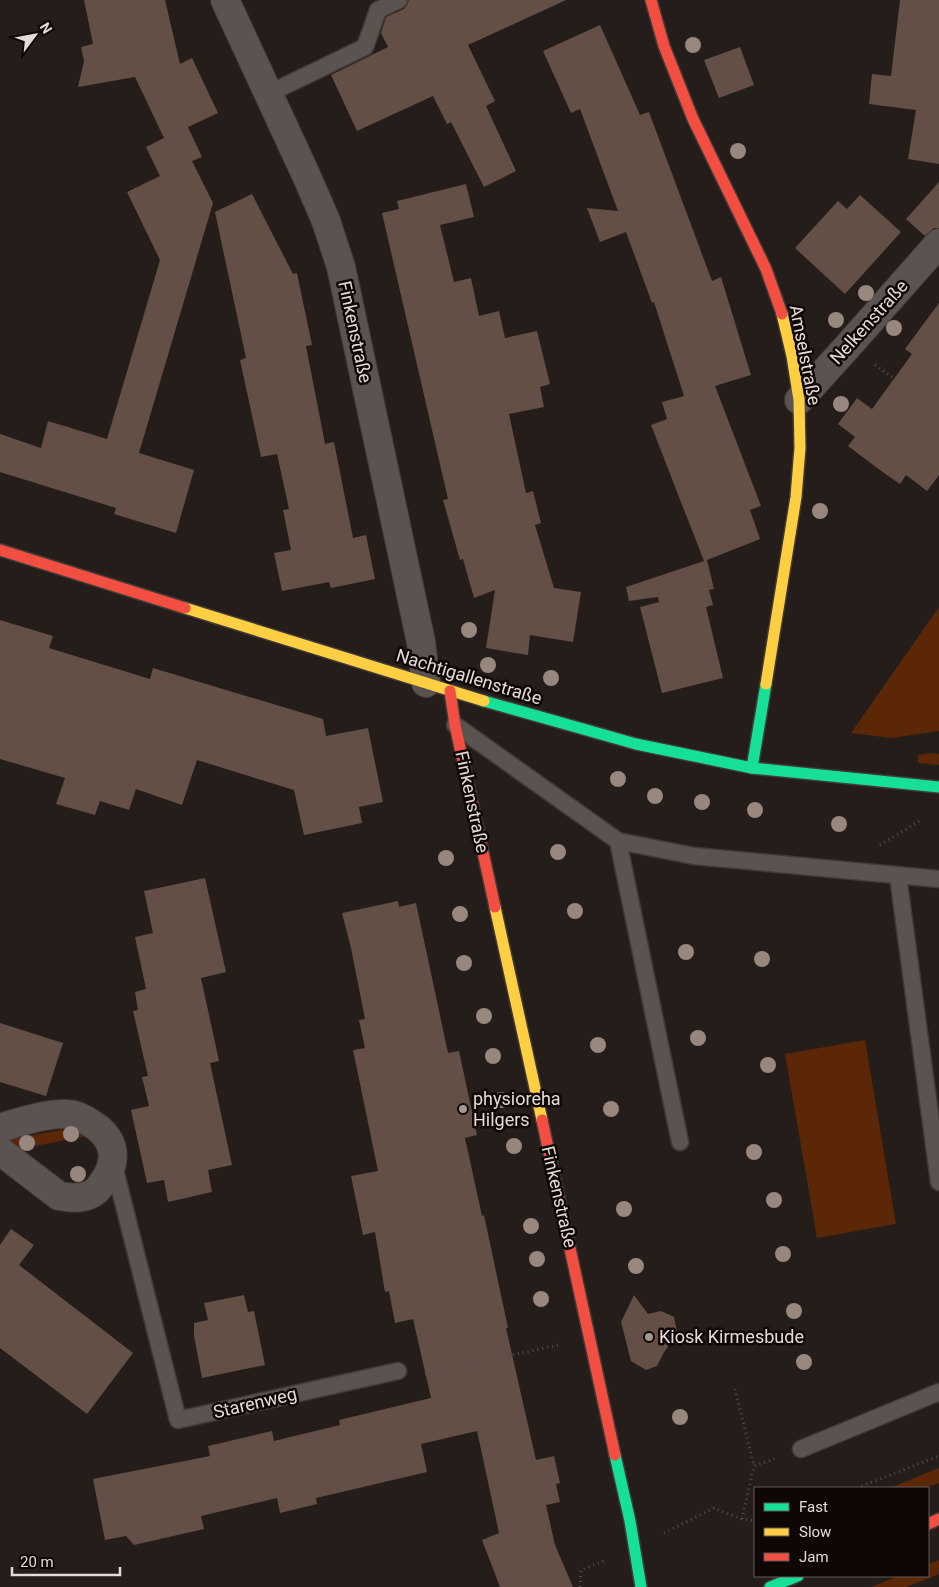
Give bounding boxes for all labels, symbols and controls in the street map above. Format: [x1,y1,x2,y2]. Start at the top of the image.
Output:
north arrow [10,10,60,60]
text: N [37,20,55,37]
street label: Nelkenstraße [825,275,912,368]
street label: Finkenstraße [334,279,377,385]
street label: Amselstraße [785,303,826,407]
street label: Nachtigallenstraße [394,644,545,709]
street label: Finkenstraße [451,749,494,855]
place label: physioreha Hilgers [473,1088,561,1130]
marker: physioreha Hilgers [457,1103,469,1115]
street label: Finkenstraße [538,1144,581,1250]
place label: Kiosk Kirmesbude [659,1326,804,1347]
marker: Kiosk Kirmesbude [643,1331,655,1343]
street label: Starenweg [211,1383,299,1422]
legend [754,1487,929,1577]
text: Fast [799,1498,828,1516]
text: Slow [799,1523,831,1541]
scale bar [12,1544,120,1576]
text: Jam [799,1548,829,1566]
text: 20 m [20,1553,54,1571]

